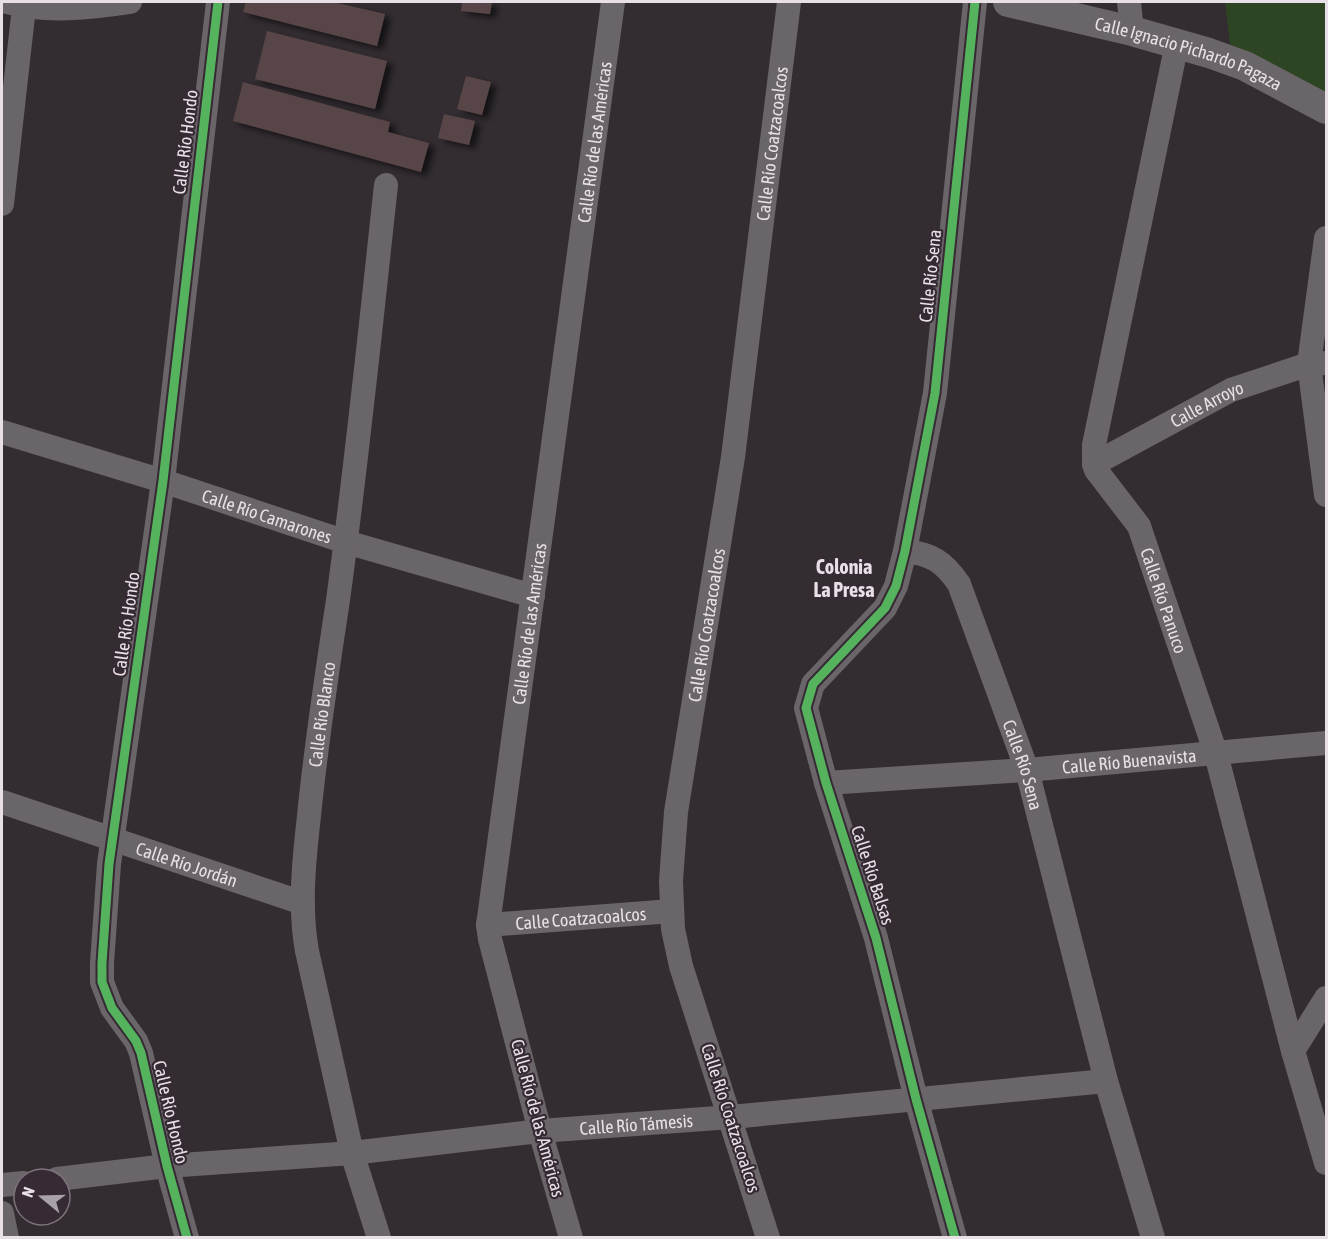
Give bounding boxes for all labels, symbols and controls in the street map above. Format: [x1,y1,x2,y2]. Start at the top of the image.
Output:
street label: Calle Ignacio Pichardo Pagaza [1093,12,1286,94]
street label: Calle Río de las Américas [573,60,615,224]
street label: Calle Río Coatzacoalcos [752,65,791,222]
street label: Calle Río Hondo [168,89,202,195]
street label: Calle Río Sena [915,228,945,324]
street label: Calle Arroyo [1166,376,1246,431]
street label: Calle Río Camarones [199,484,335,547]
street label: Calle Río de las Américas [507,542,550,706]
street label: Calle Río Panuco [1137,545,1192,656]
street label: Calle Río Coatzacoalcos [683,547,729,703]
district label: Colonia La Presa [814,555,874,601]
street label: Calle Río Hondo [108,570,144,678]
street label: Calle Río Blanco [304,660,339,768]
street label: Calle Río Sena [999,717,1047,812]
street label: Calle Río Buenavista [1061,744,1197,777]
street label: Calle Río Balsas [847,823,899,927]
street label: Calle Río Jordán [133,837,240,891]
street label: Calle Coatzacoalcos [515,903,647,933]
street label: Calle Río de las Américas [507,1037,569,1199]
street label: Calle Río Coatzacoalcos [697,1041,765,1195]
street label: Calle Río Hondo [149,1058,193,1166]
street label: Calle Río Támesis [579,1109,694,1139]
north arrow [12,1167,72,1227]
text: N [18,1185,38,1200]

